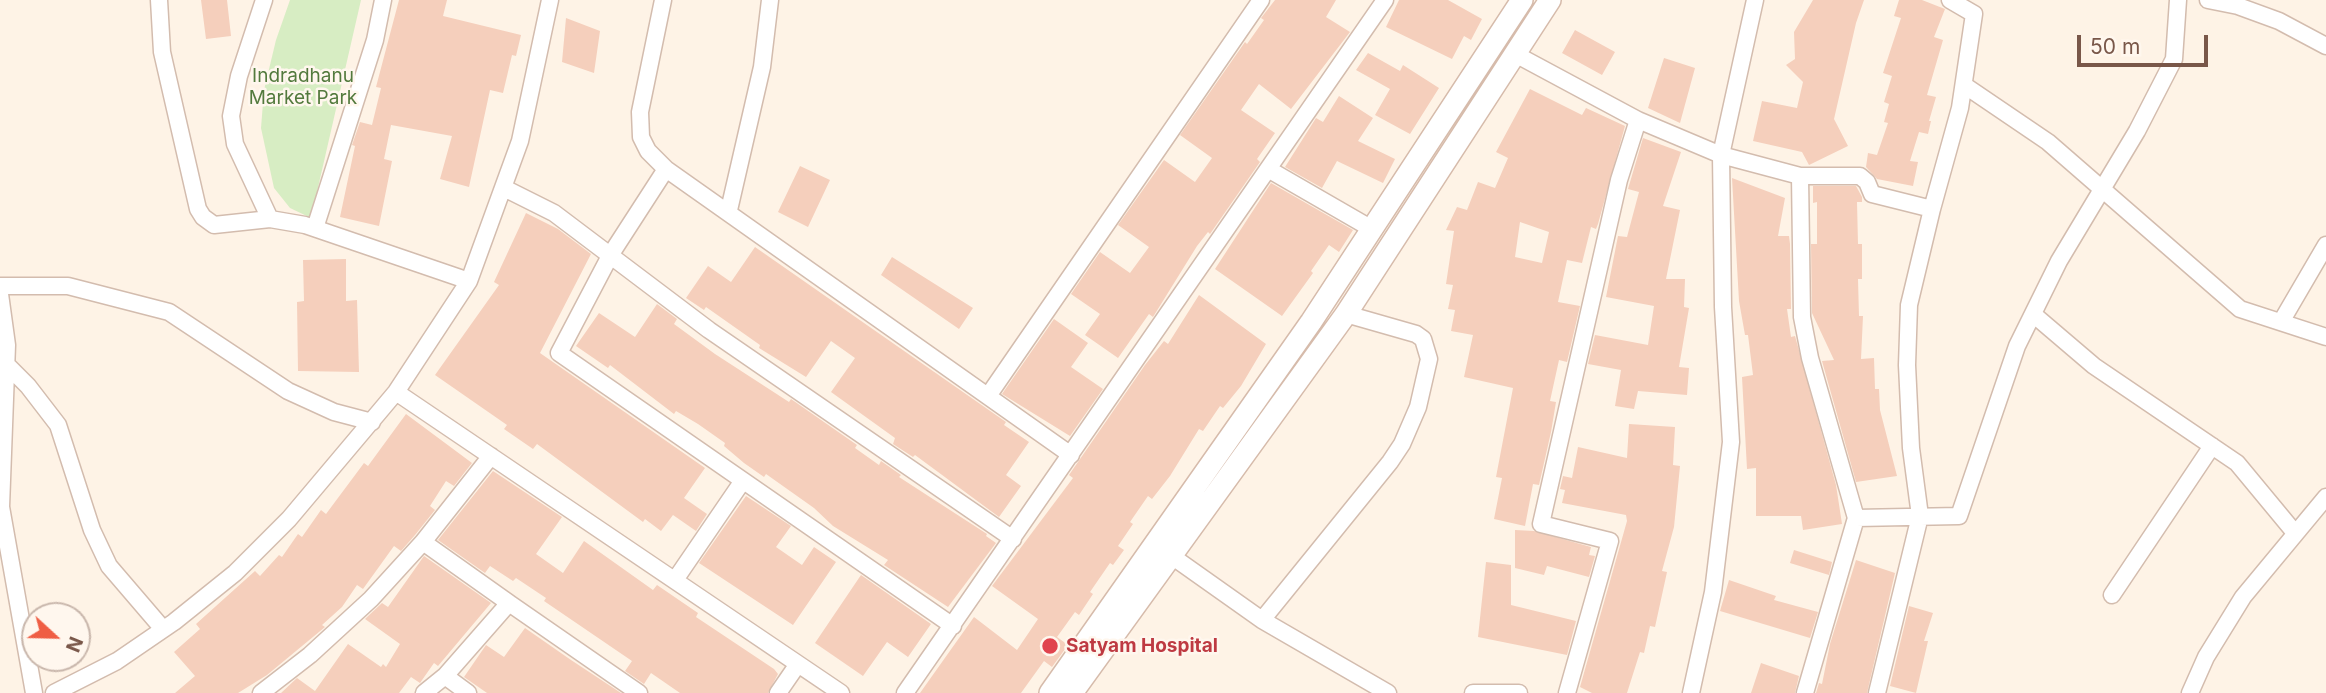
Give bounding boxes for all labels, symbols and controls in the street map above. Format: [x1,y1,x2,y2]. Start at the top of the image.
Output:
scale bar [2081,21,2212,65]
text: 50 m [2090,34,2140,59]
park label: Indradhanu Market Park [249,65,357,109]
north arrow [21,602,91,672]
text: N [61,633,87,655]
place label: Satyam Hospital [1066,635,1218,657]
marker: Satyam Hospital [1040,636,1060,656]

